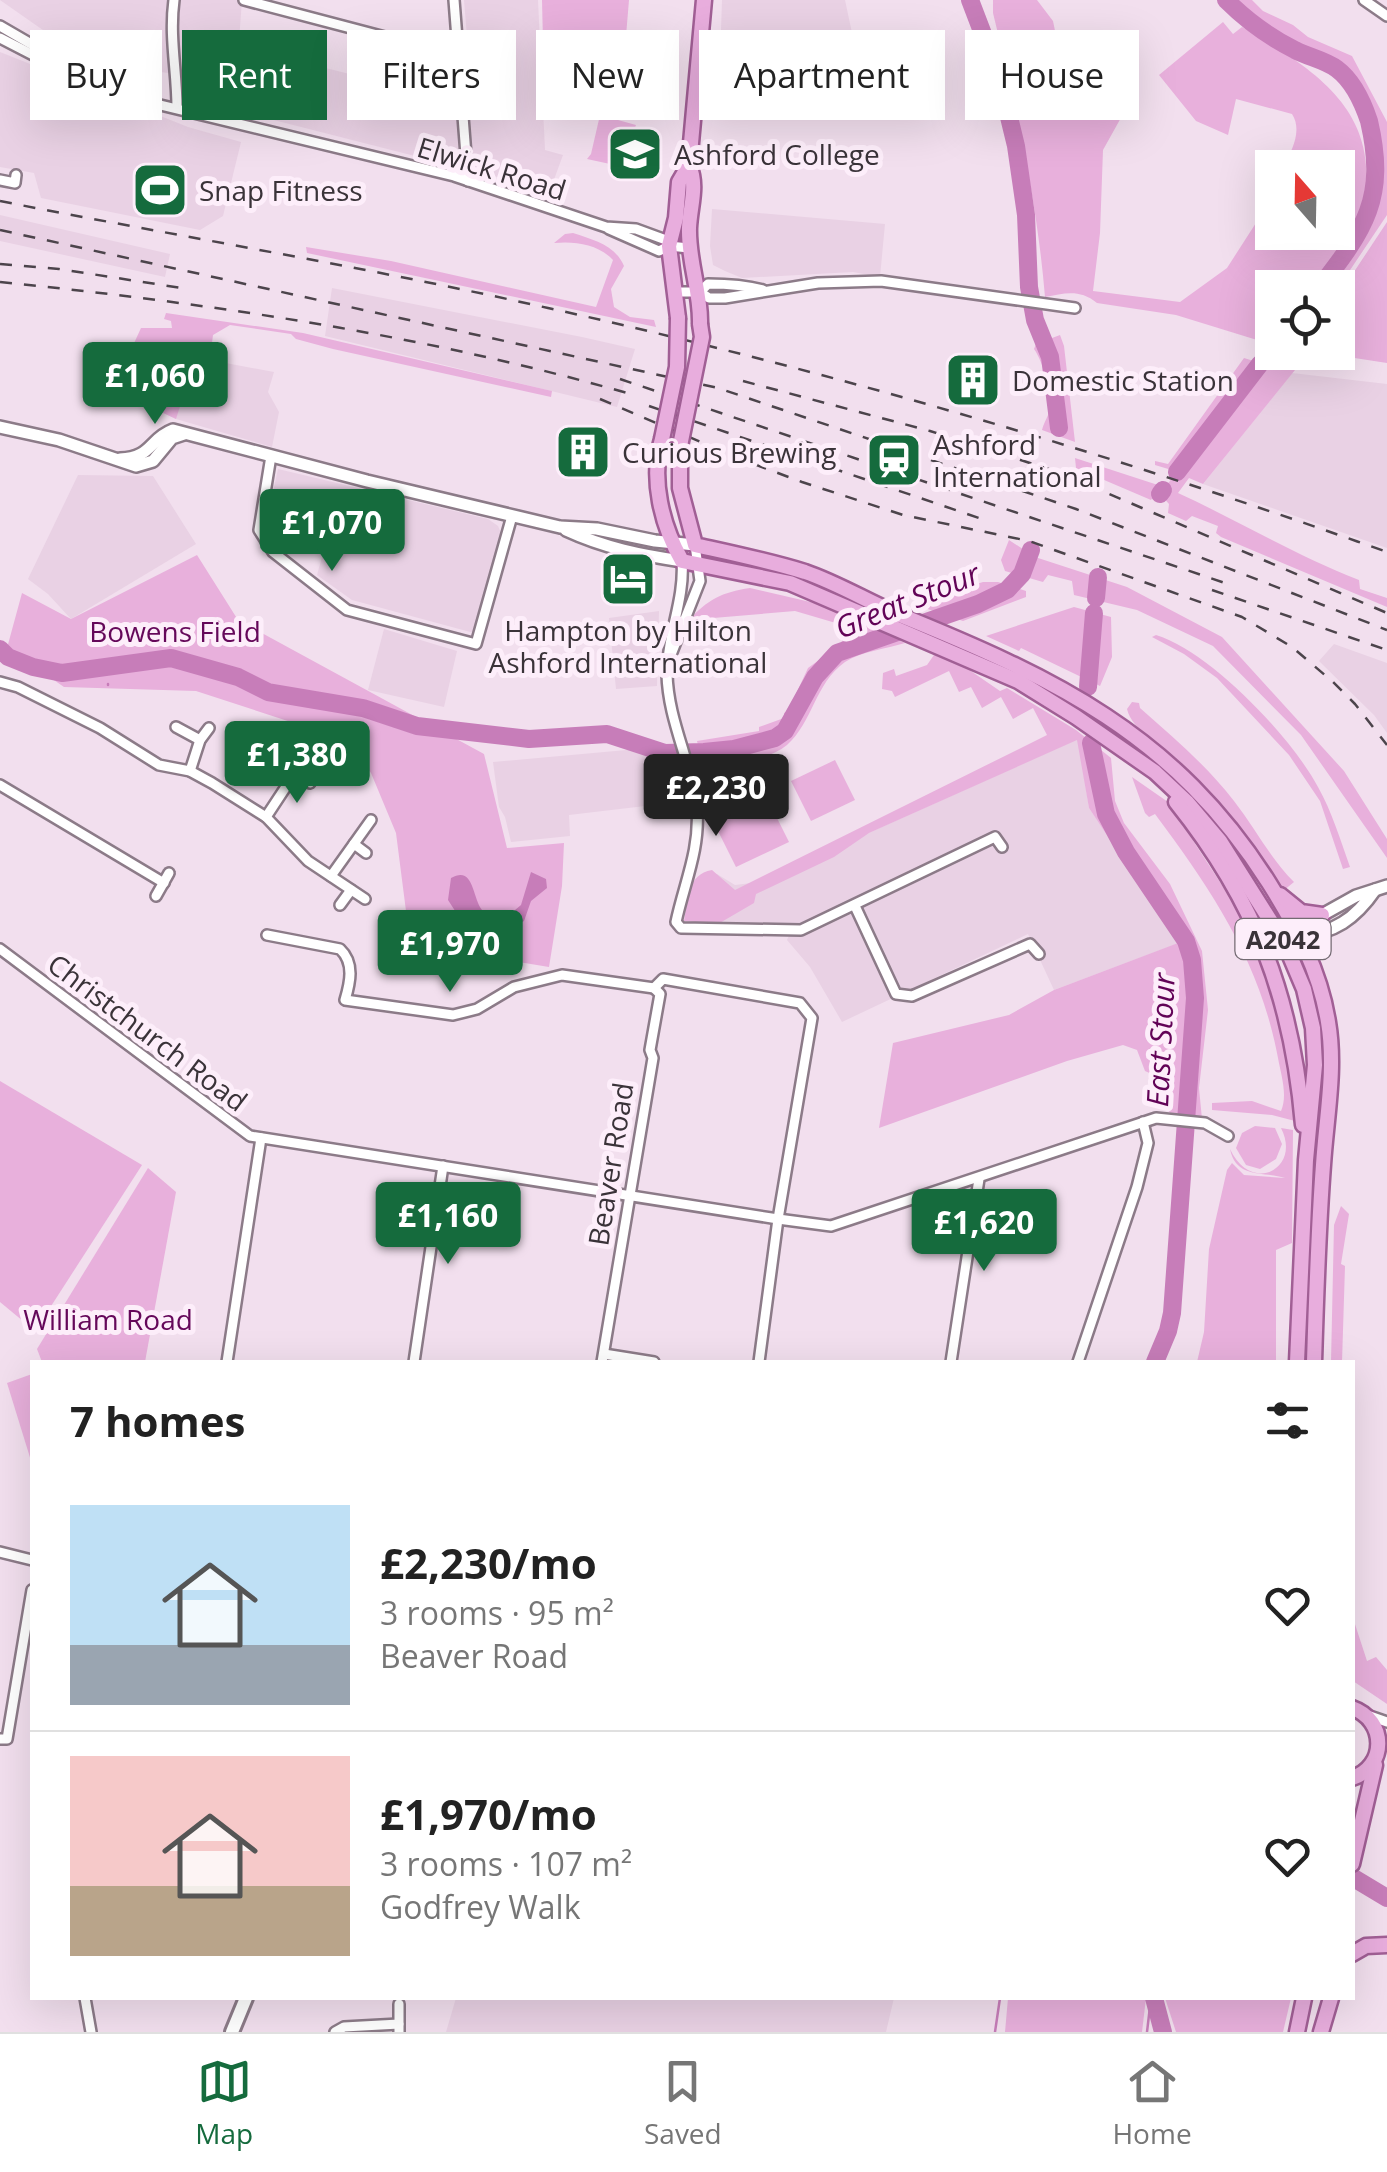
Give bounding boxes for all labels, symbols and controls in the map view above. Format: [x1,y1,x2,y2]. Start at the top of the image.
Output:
chip: Buy [30,30,162,120]
chip: Rent [182,30,327,120]
chip: Filters [347,30,516,120]
chip: New [536,30,679,120]
chip: Apartment [699,30,945,120]
chip: House [965,30,1139,120]
school or university icon: Ashford College [605,124,665,184]
street label: Elwick Road [413,127,571,209]
place label: Ashford College [674,135,880,173]
north arrow [1255,150,1355,250]
map controls [1255,150,1355,370]
sports icon: Snap Fitness [130,160,190,220]
place label: Snap Fitness [199,171,363,209]
button: locate [1255,270,1355,370]
pin: £1,060 [74,342,236,427]
building icon: Domestic Station [943,350,1003,410]
text: £1,060 [105,353,205,396]
place label: Domestic Station [1012,361,1234,399]
building icon: Curious Brewing [553,422,613,482]
place label: Ashford International [933,425,1102,495]
station icon: Ashford International [864,430,924,490]
place label: Curious Brewing [622,433,836,471]
pin: £1,070 [251,489,413,574]
text: £1,070 [282,500,382,543]
hotel icon: Hampton by Hilton Ashford International [598,549,658,609]
water label: Great Stour [828,552,987,648]
place label: Hampton by Hilton Ashford International [489,611,767,681]
park label: Bowens Field [89,612,261,650]
pin: £1,380 [216,721,378,806]
text: £1,380 [247,732,347,775]
pin: £2,230 [635,754,797,839]
text: £2,230 [666,765,766,808]
pin: £1,970 [369,910,531,995]
road number: A2042 [1236,919,1330,959]
text: £1,970 [400,921,500,964]
street label: Christchurch Road [41,944,255,1120]
water label: East Stour [1136,971,1184,1108]
street label: Beaver Road [578,1080,642,1248]
pin: £1,160 [367,1182,529,1267]
pin: £1,620 [903,1189,1065,1274]
text: £1,160 [398,1193,498,1236]
text: £1,620 [934,1200,1034,1243]
park label: William Road [23,1300,193,1338]
text: 7 homes [70,1392,245,1449]
icon: filters [1260,1393,1315,1448]
text: £2,230/mo [380,1534,597,1591]
icon: home [150,1545,270,1665]
icon: heart [1260,1578,1315,1633]
text: 3 rooms · 95 m² [380,1591,614,1634]
text: Beaver Road [380,1634,568,1677]
text: £1,970/mo [380,1785,597,1842]
icon: home [150,1796,270,1916]
icon: heart [1260,1829,1315,1884]
text: 3 rooms · 107 m² [380,1842,632,1885]
text: Godfrey Walk [380,1885,580,1928]
tab: Map [195,2054,253,2152]
tab: Saved [644,2054,722,2152]
tab: Home [1112,2054,1192,2152]

